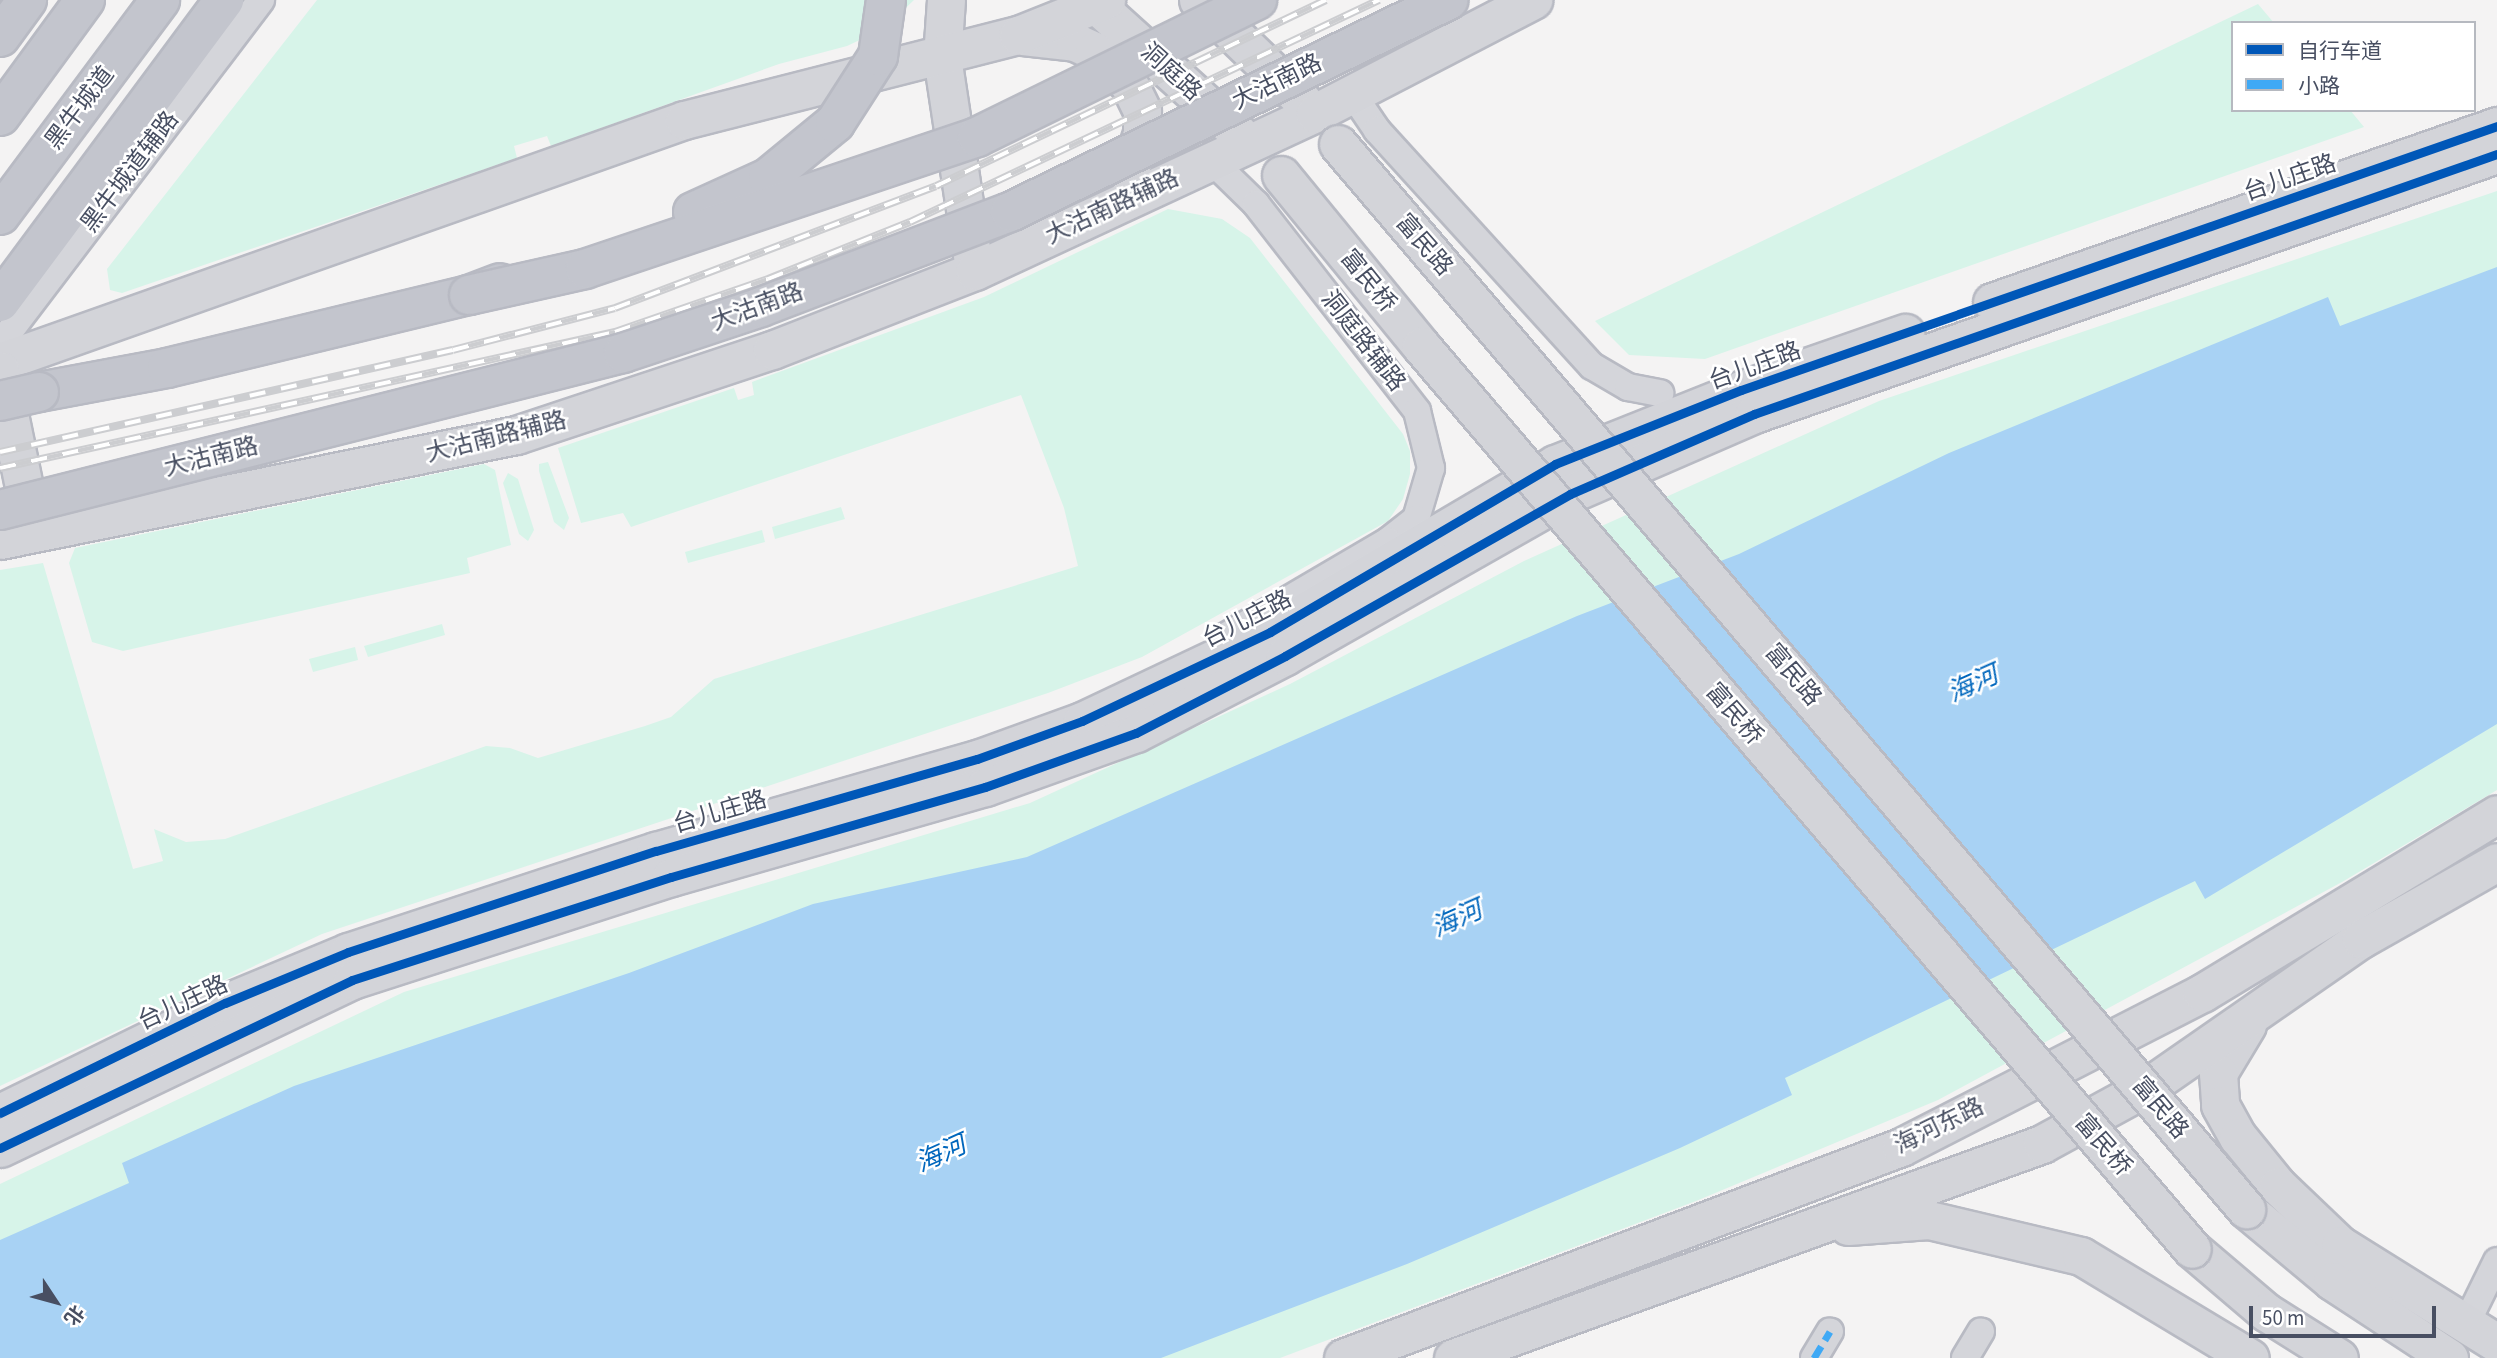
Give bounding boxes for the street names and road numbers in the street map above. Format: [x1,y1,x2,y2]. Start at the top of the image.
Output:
street label: 洞庭路 [1135,37,1207,107]
street label: 大沽南路 [1228,48,1326,116]
street label: 黑牛城道 [40,61,120,155]
street label: 黑牛城道辅路 [75,106,185,238]
street label: 台儿庄路 [2240,149,2340,207]
street label: 大沽南路辅路 [1041,164,1183,250]
street label: 富民路 [1390,208,1458,282]
street label: 富民桥 [1334,244,1402,318]
street label: 大沽南路 [707,277,807,337]
street label: 洞庭路辅路 [1315,285,1411,397]
street label: 台儿庄路 [1705,336,1805,396]
street label: 大沽南路辅路 [423,406,569,468]
street label: 大沽南路 [161,431,261,483]
street label: 台儿庄路 [1198,584,1296,654]
street label: 富民路 [1759,638,1827,712]
street label: 富民桥 [1700,677,1768,751]
street label: 台儿庄路 [670,785,770,839]
street label: 台儿庄路 [133,970,233,1036]
street label: 富民路 [2126,1071,2194,1145]
street label: 海河东路 [1890,1092,1988,1160]
street label: 富民桥 [2069,1108,2137,1182]

